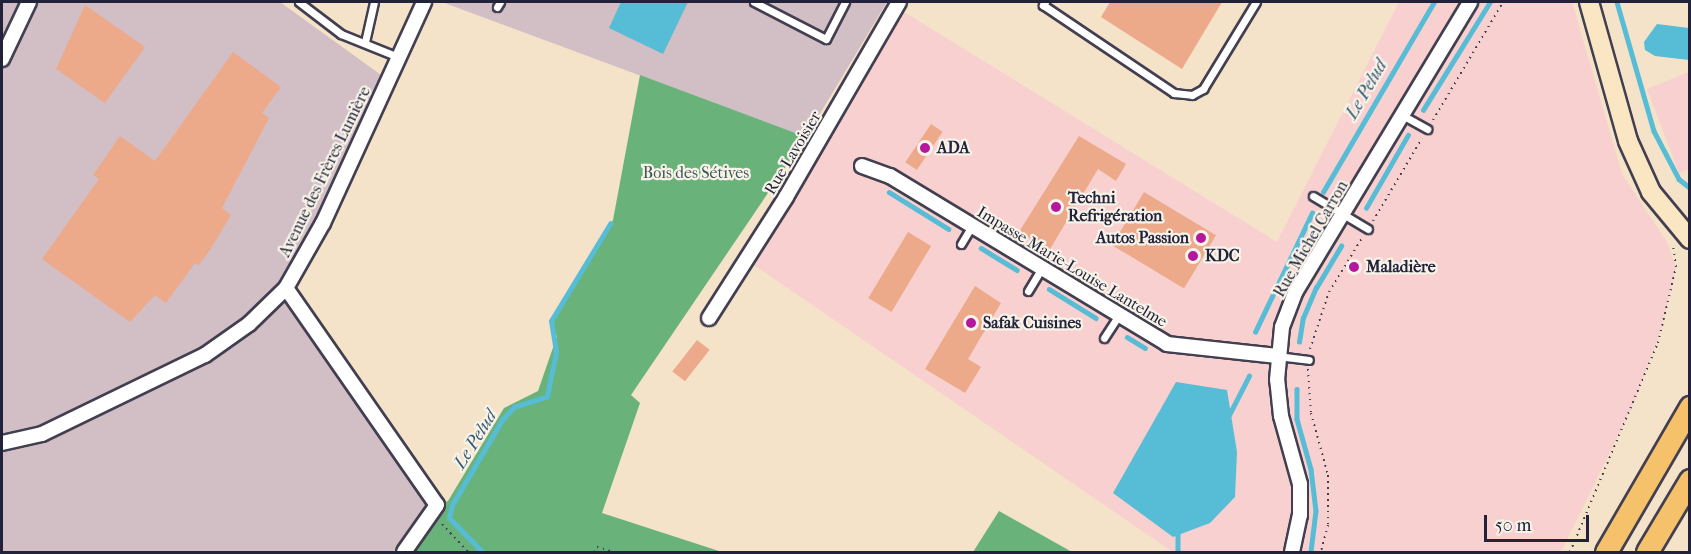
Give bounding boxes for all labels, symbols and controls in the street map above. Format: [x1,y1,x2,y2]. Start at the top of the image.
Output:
water label: Le Pelud [1341,57,1393,123]
street label: Avenue des Frères Lumière [275,84,375,260]
street label: Rue Lavoisier [761,108,825,198]
place label: ADA [937,138,970,158]
marker: ADA [918,141,932,155]
park label: Bois des Sétives [643,163,749,183]
street label: Rue Michel Carron [1270,177,1352,301]
place label: Techni Refrigération [1068,188,1162,226]
marker: Techni Refrigération [1049,200,1063,214]
street label: Impasse Marie-Louise Lantelme [973,203,1171,331]
place label: Autos Passion [1096,228,1189,248]
marker: Autos Passion [1194,231,1208,245]
place label: KDC [1205,246,1240,266]
marker: KDC [1186,249,1200,263]
place label: Maladière [1366,257,1436,277]
marker: Maladière [1347,260,1361,274]
place label: Safak Cuisines [983,313,1081,333]
marker: Safak Cuisines [964,316,978,330]
water label: Le Pelud [450,407,502,473]
scale bar [1487,503,1592,541]
text: 50 m [1495,515,1531,536]

